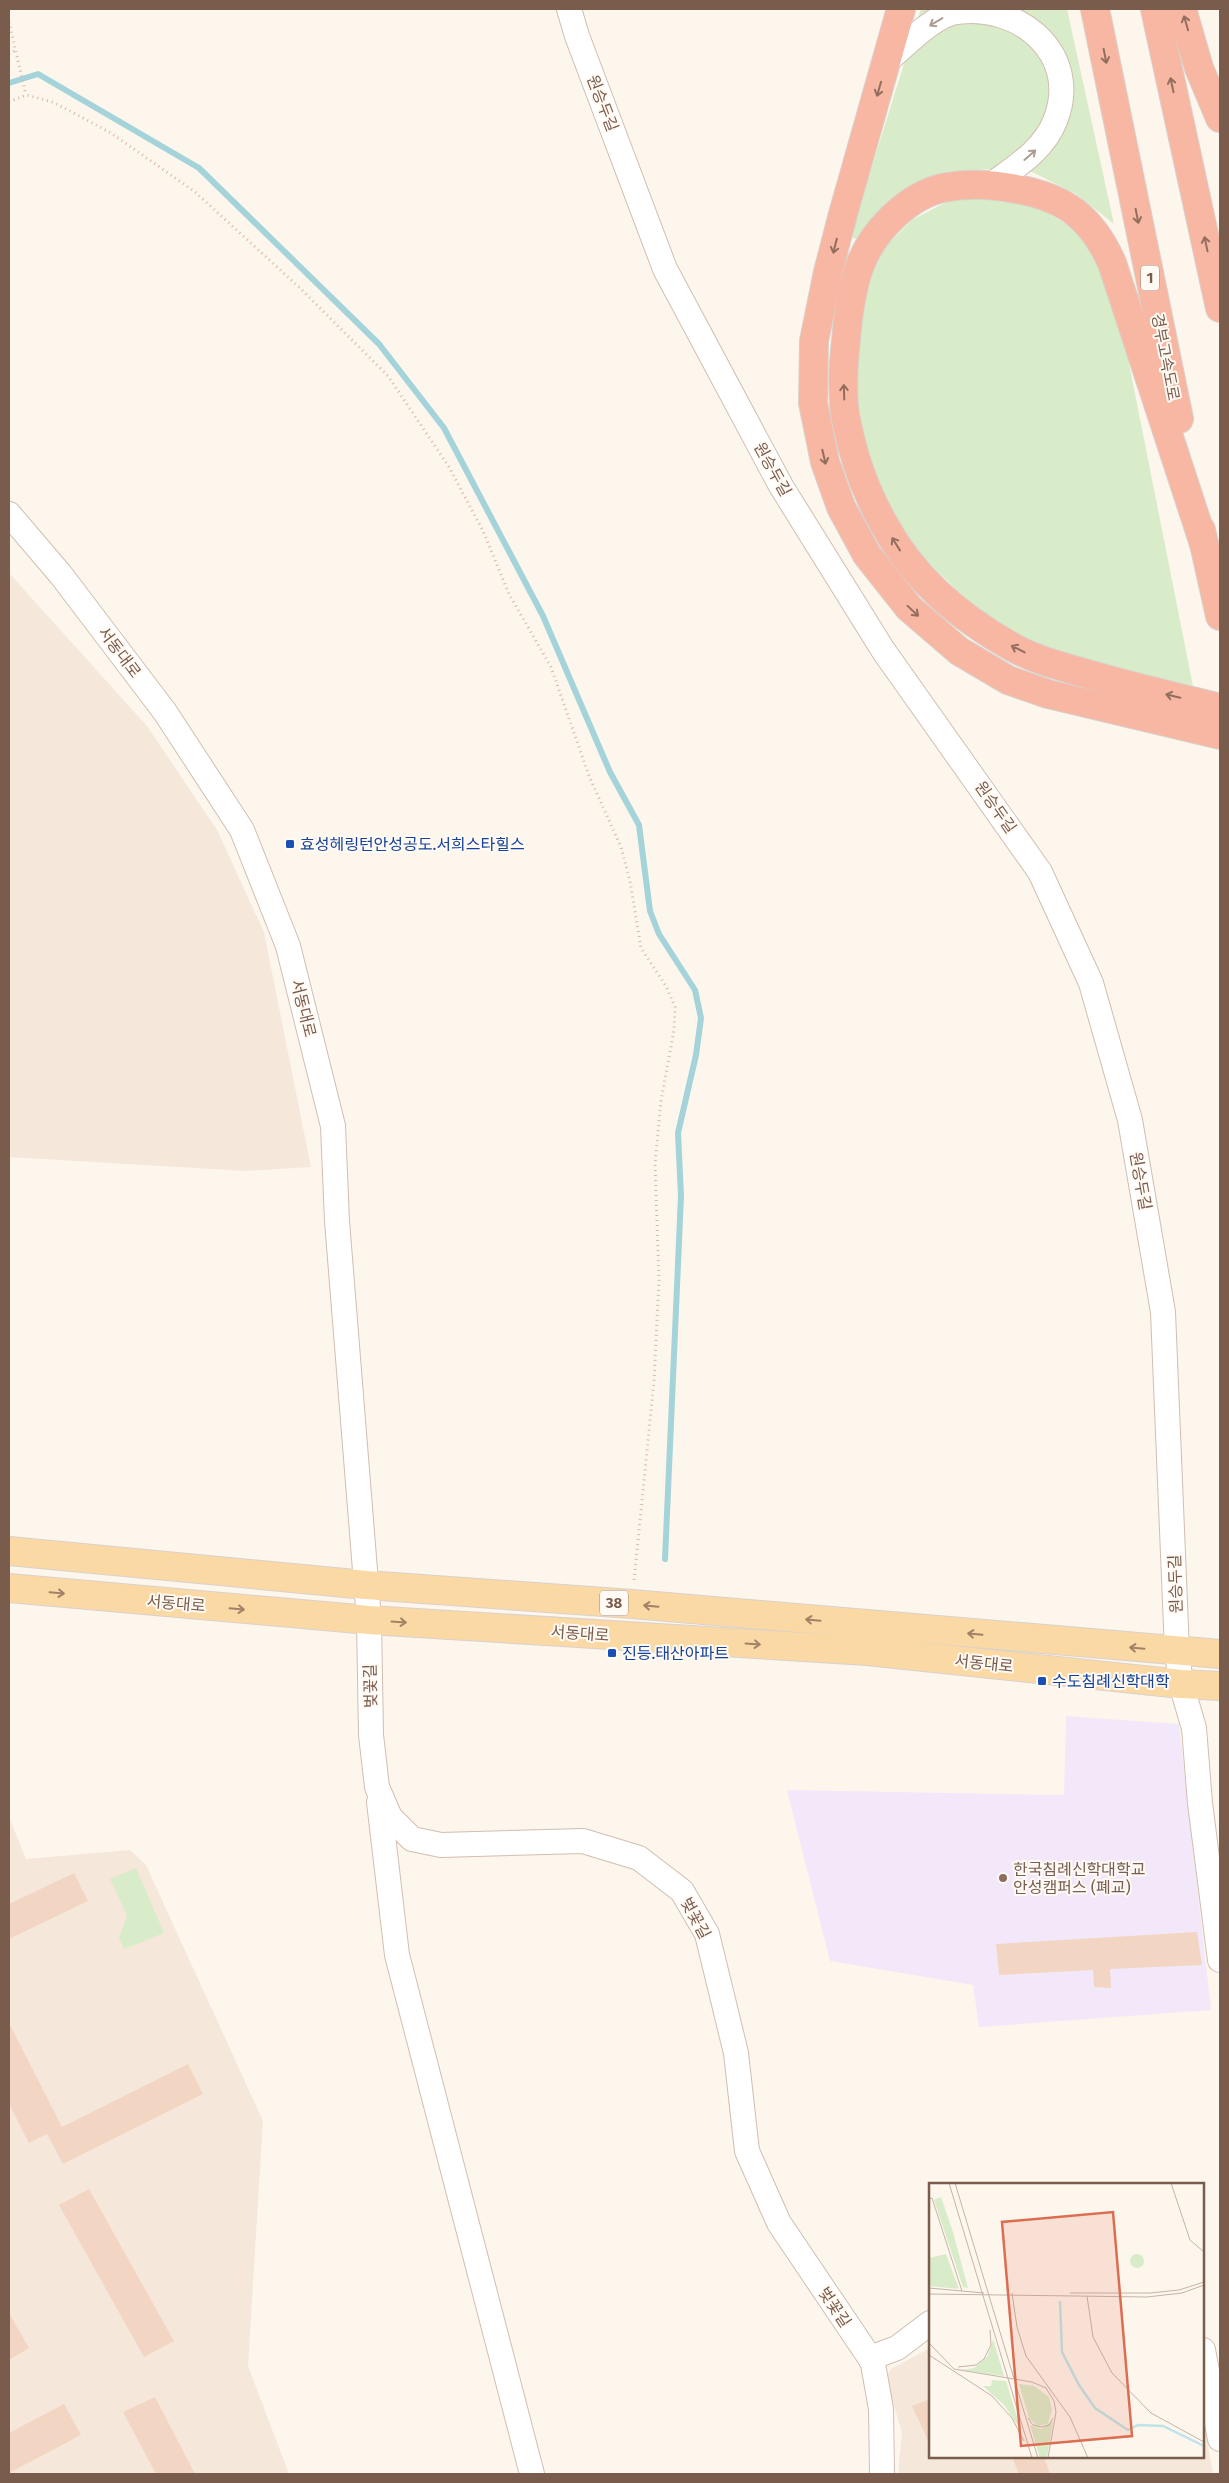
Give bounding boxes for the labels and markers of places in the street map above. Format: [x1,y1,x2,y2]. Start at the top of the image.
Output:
place label: 효성헤링턴안성공도.서희스타힐스 [300,835,525,854]
marker: 효성헤링턴안성공도.서희스타힐스 [284,838,296,850]
place label: 진등.태산아파트 [622,1644,729,1663]
marker: 진등.태산아파트 [606,1647,618,1659]
place label: 수도침례신학대학 [1052,1672,1170,1691]
marker: 수도침례신학대학 [1036,1675,1048,1687]
place label: 한국침례신학대학교 안성캠퍼스 (폐교) [1013,1860,1145,1897]
marker: 한국침례신학대학교 안성캠퍼스 (폐교) [997,1872,1009,1884]

